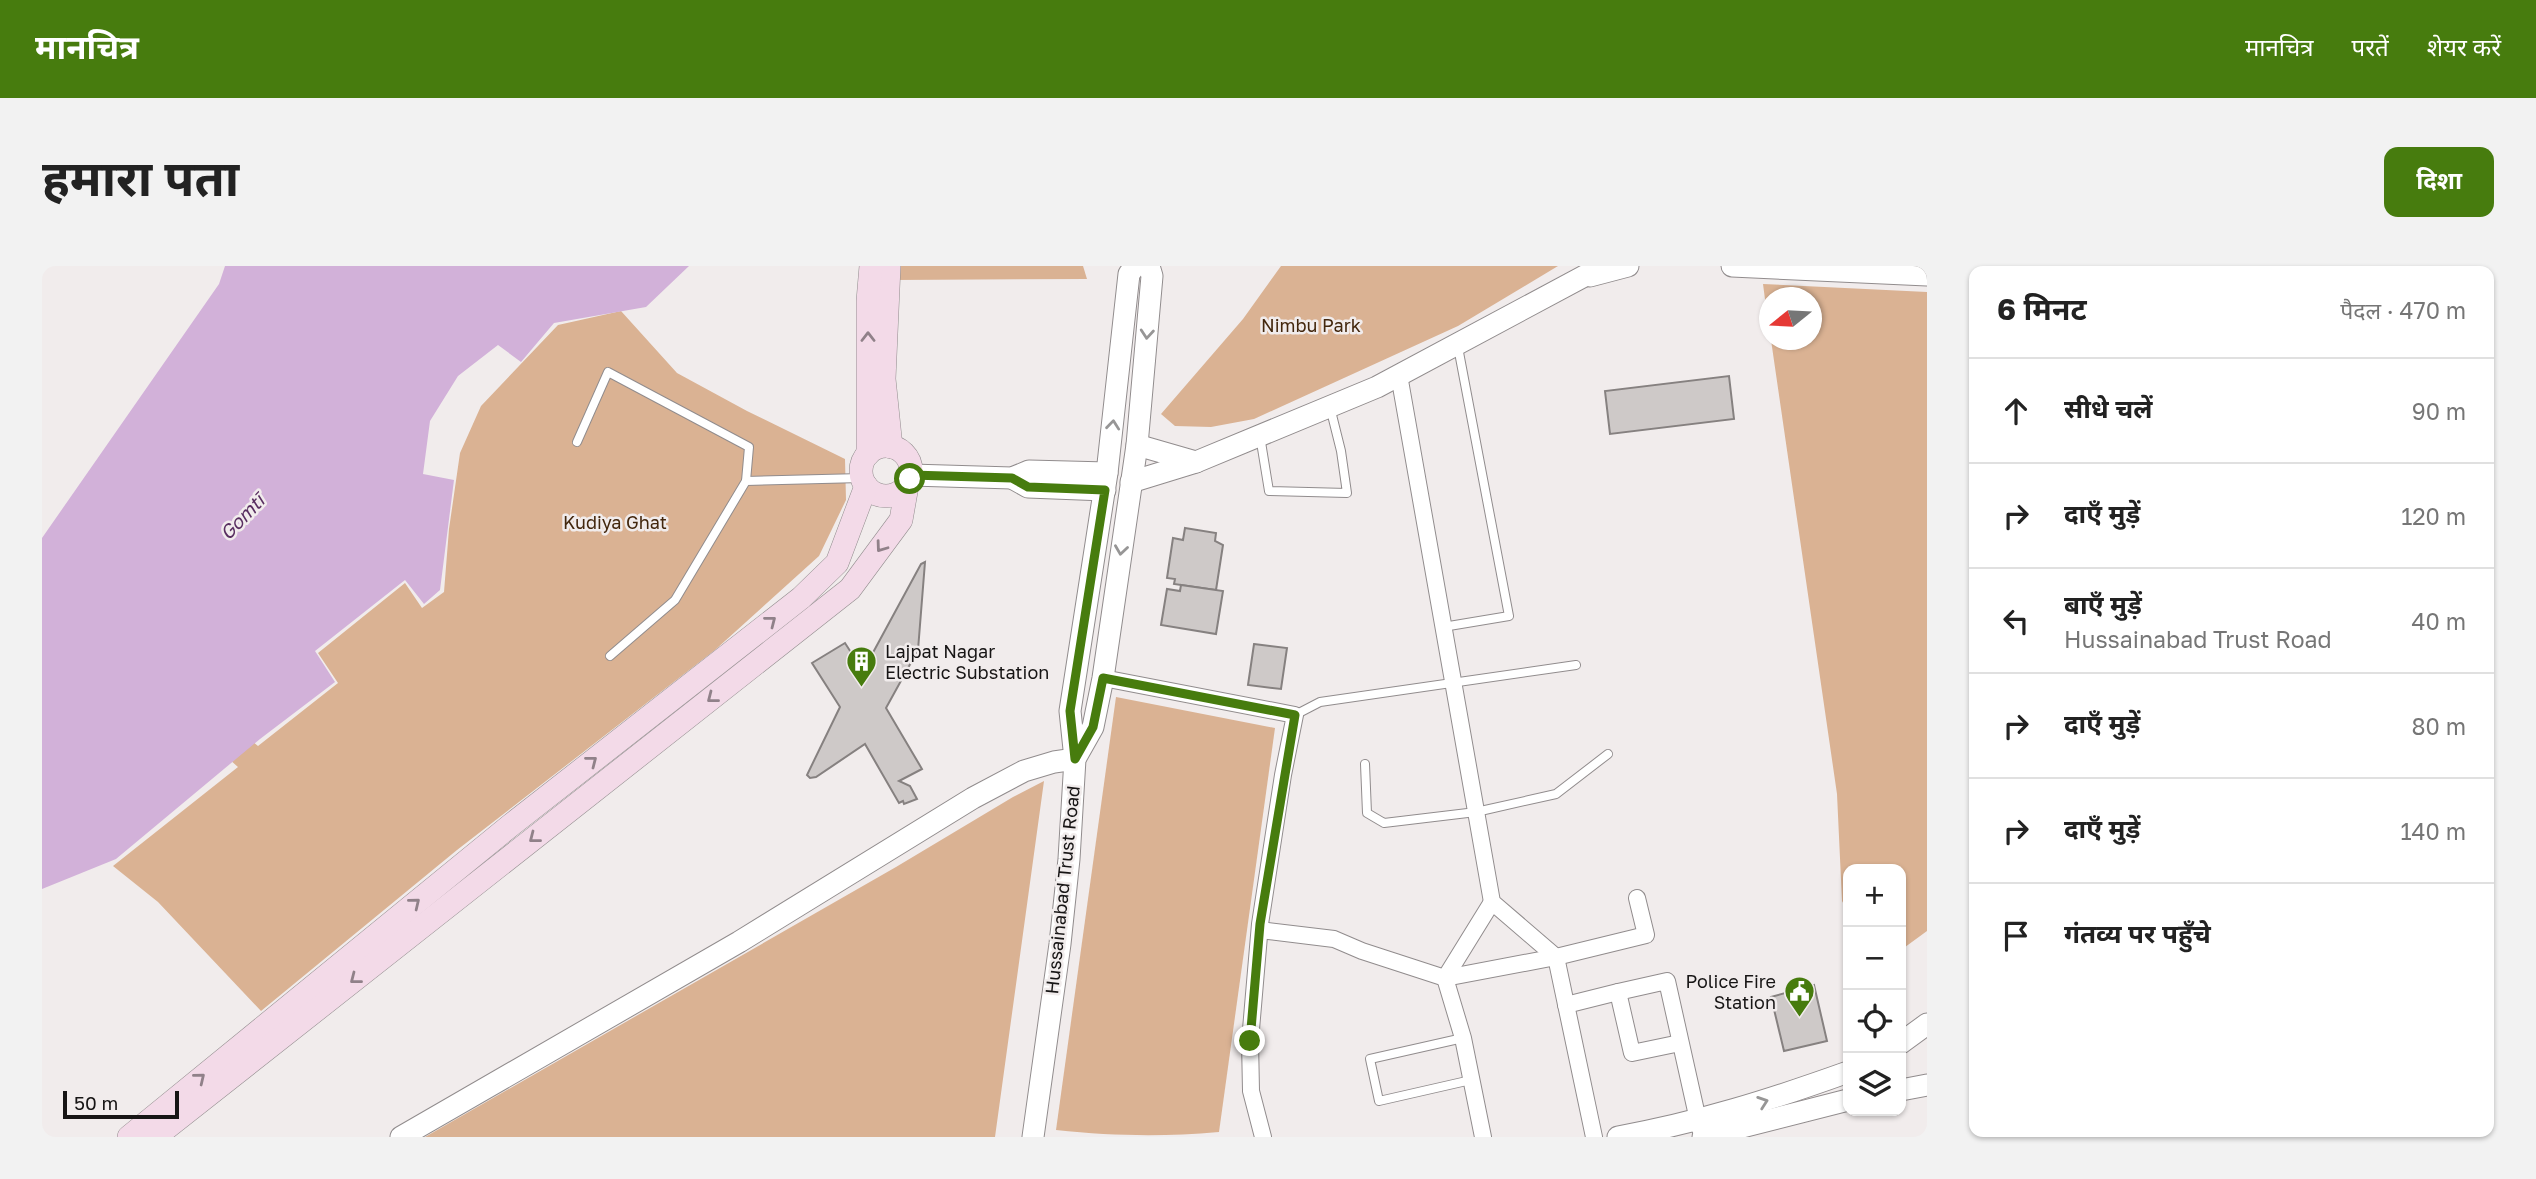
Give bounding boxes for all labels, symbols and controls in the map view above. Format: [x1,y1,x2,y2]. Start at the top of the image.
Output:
text: मानचित्र [35,27,139,66]
text: मानचित्र [2245,32,2314,61]
text: परतें [2352,32,2389,61]
text: शेयर करें [2427,32,2501,61]
button: दिशा [2384,147,2494,217]
text: हमारा पता [42,148,239,207]
north arrow [1759,287,1822,350]
text: 6 मिनट [1997,291,2087,327]
text: पैदल · 470 m [2340,296,2466,324]
park label: Nimbu Park [1261,314,1361,336]
one-way arrow [1140,329,1155,340]
one-way arrow [860,331,876,342]
icon: ahead [1997,392,2035,430]
text: सीधे चलें [2064,393,2152,424]
text: 90 m [2412,397,2466,425]
one-way arrow [1105,419,1120,431]
route start [894,463,925,494]
water label: Gomtī [215,486,271,544]
icon: right [1997,497,2035,535]
text: दाएँ मुड़ें [2064,498,2140,529]
text: 120 m [2401,502,2466,530]
park label: Kudiya Ghat [563,511,667,533]
one-way arrow [877,539,889,552]
one-way arrow [1114,544,1129,555]
text: बाएँ मुड़ें [2064,589,2142,620]
icon: left [1997,602,2035,640]
text: 40 m [2412,607,2466,635]
one-way arrow [764,616,776,629]
text: Hussainabad Trust Road [2064,625,2332,653]
place label: Lajpat Nagar Electric Substation [885,640,1049,683]
building icon: Lajpat Nagar Electric Substation [845,645,879,689]
one-way arrow [708,689,720,702]
icon: right [1997,707,2035,745]
text: दाएँ मुड़ें [2064,708,2140,739]
text: 80 m [2412,712,2466,740]
one-way arrow [584,757,597,770]
street label: Hussainabad Trust Road [1040,785,1084,995]
icon: right [1997,812,2035,850]
text: दाएँ मुड़ें [2064,813,2140,844]
text: 140 m [2400,817,2466,845]
one-way arrow [529,830,541,843]
map controls [1843,864,1906,1116]
button: + [1843,864,1906,927]
one-way arrow [407,899,419,912]
icon: arrive [1997,917,2035,955]
text: गंतव्य पर पहुँचे [2064,918,2211,949]
button: − [1843,927,1906,990]
place label: Police Fire Station [1685,970,1776,1013]
one-way arrow [350,971,363,983]
public building icon: Police Fire Station [1782,975,1816,1019]
button: locate [1843,990,1906,1053]
route end [1234,1025,1265,1056]
button: layers [1843,1053,1906,1116]
one-way arrow [192,1074,205,1086]
scale bar [63,1088,178,1120]
text: 50 m [74,1091,118,1114]
one-way arrow [1757,1096,1769,1110]

